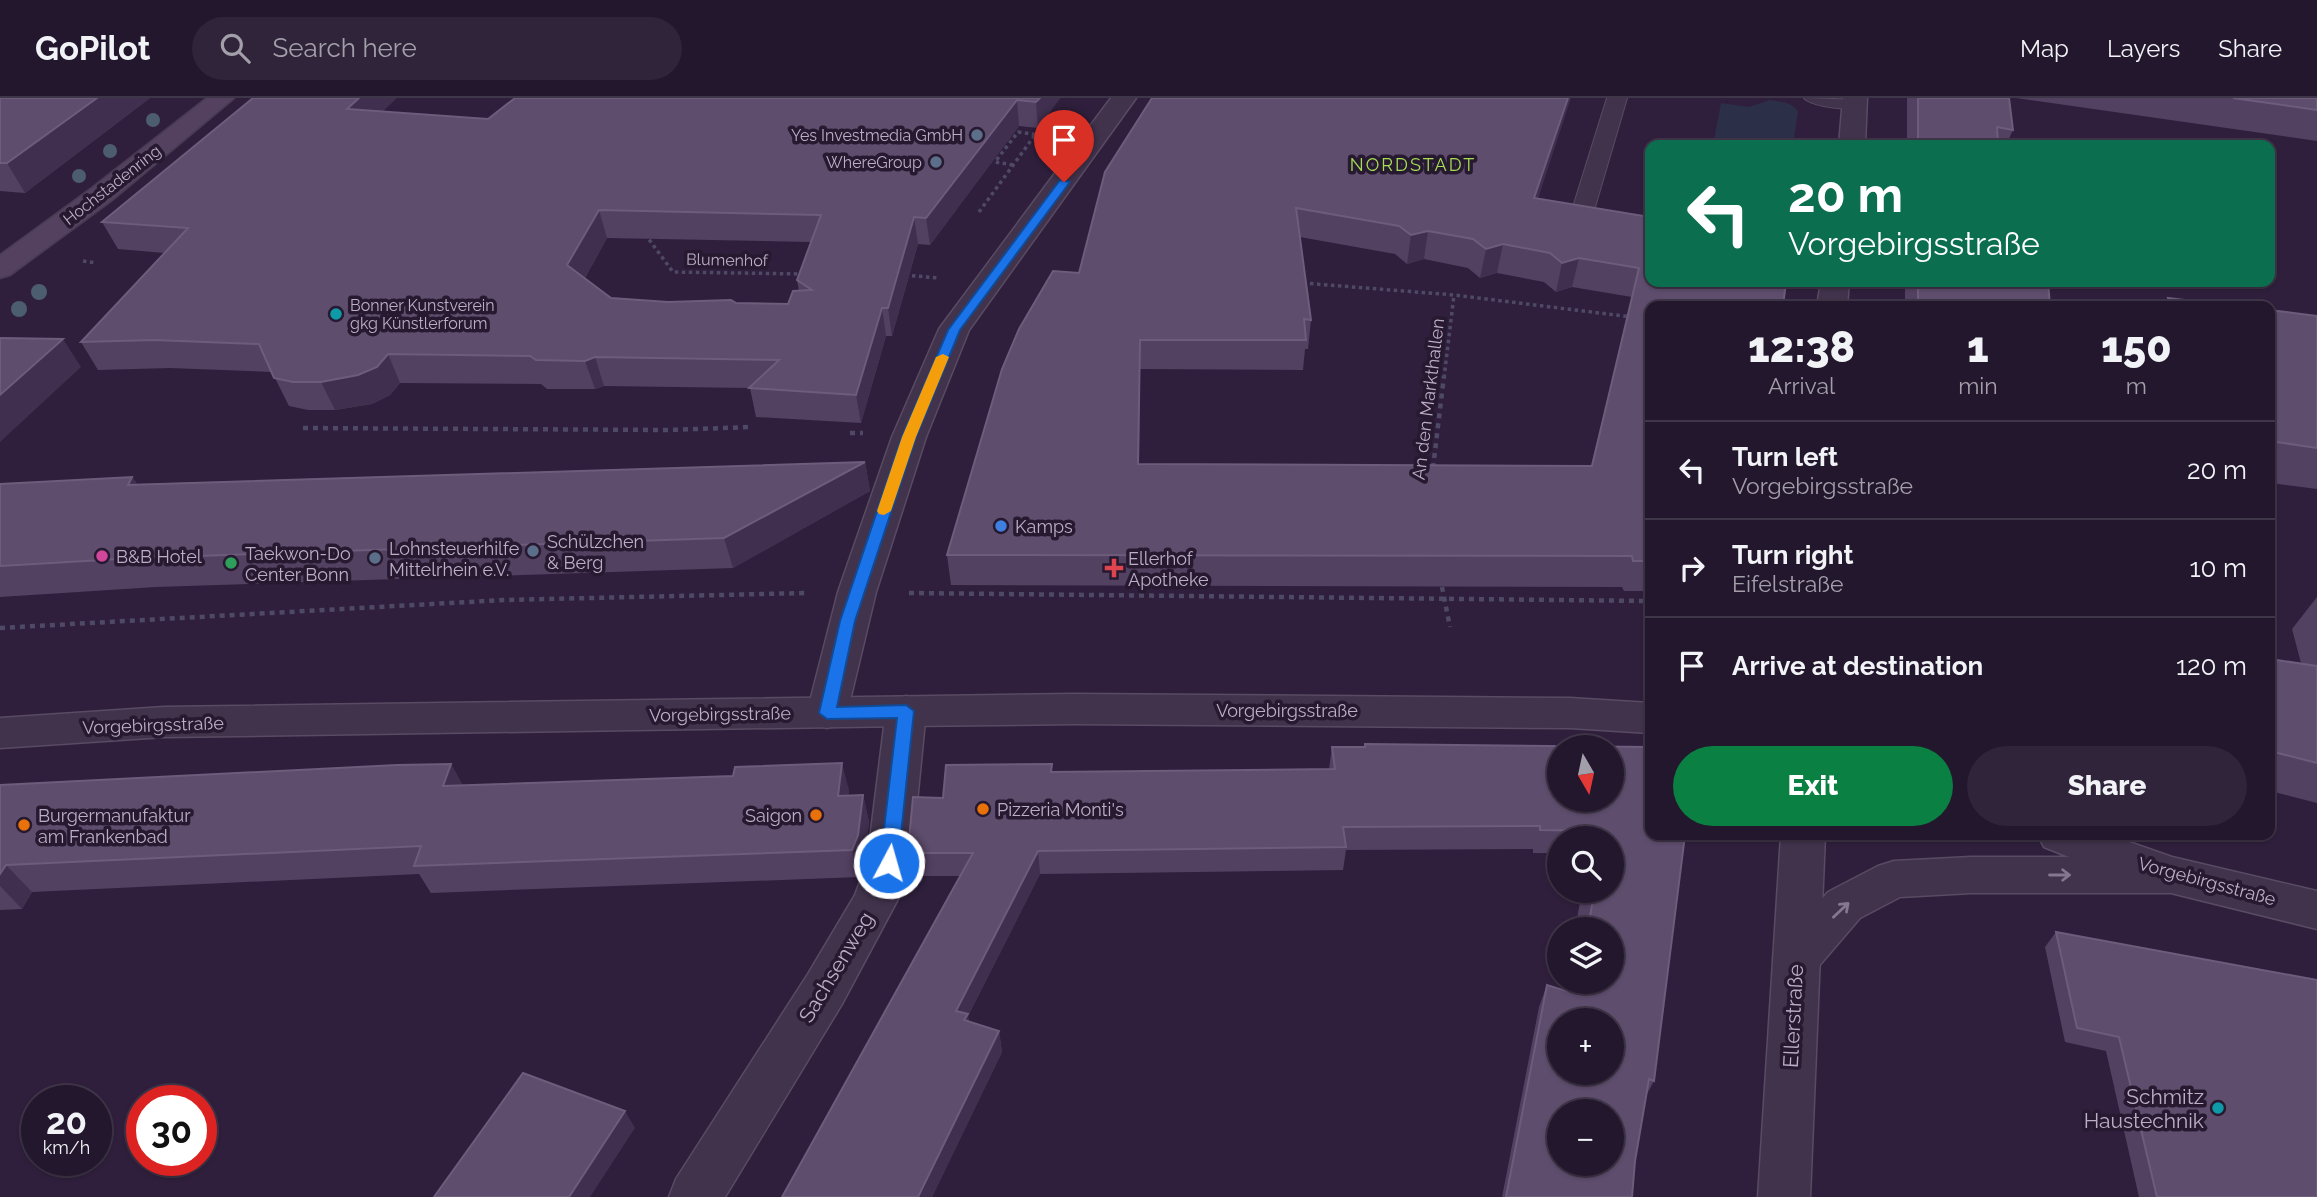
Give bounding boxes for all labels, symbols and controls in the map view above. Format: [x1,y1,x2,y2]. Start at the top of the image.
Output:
search box [192,17,682,80]
text: GoPilot [35,29,150,68]
icon: search [216,29,254,67]
text: Search here [272,33,417,63]
text: Map [2020,34,2069,63]
text: Layers [2107,34,2180,63]
text: Share [2218,34,2282,63]
pin [1034,110,1094,182]
icon: arrive [1045,121,1083,159]
place label: Yes Investmedia GmbH [791,126,963,145]
marker: Yes Investmedia GmbH [969,127,985,143]
street label: Hochstadenring [60,141,164,229]
place label: WhereGroup [826,153,922,172]
marker: WhereGroup [928,154,944,170]
district label: NORDSTADT [1350,154,1476,175]
text: 20 m [1788,166,1903,223]
icon: left [1673,168,1764,259]
text: Vorgebirgsstraße [1788,225,2040,262]
street label: Blumenhof [686,250,769,270]
place label: Bonner Kunstverein gkg Künstlerforum [350,296,495,333]
marker: Bonner Kunstverein gkg Künstlerforum [328,306,344,322]
street label: An den Markthallen [1408,317,1448,481]
text: 12:38 [1748,323,1855,372]
text: 1 [1967,323,1989,372]
text: 150 [2101,323,2172,372]
text: Arrival [1768,372,1835,399]
text: min [1958,372,1998,399]
text: m [2126,372,2147,399]
text: Turn left [1732,442,1838,472]
icon: left [1673,451,1711,489]
text: 20 m [2187,455,2247,485]
text: Vorgebirgsstraße [1732,472,1913,499]
place label: Kamps [1015,516,1073,537]
marker: Kamps [993,518,1009,534]
place label: Schülzchen & Berg [547,531,644,573]
place label: Lohnsteuerhilfe Mittelrhein e.V. [389,538,520,580]
text: Turn right [1732,540,1853,570]
place label: Taekwon-Do Center Bonn [245,543,351,585]
marker: Schülzchen & Berg [525,543,541,559]
place label: B&B Hotel [116,546,202,567]
marker: B&B Hotel [94,548,110,564]
place label: Ellerhof Apotheke [1128,548,1209,590]
icon: right [1673,549,1711,587]
marker: Lohnsteuerhilfe Mittelrhein e.V. [367,550,383,566]
text: 10 m [2189,553,2247,583]
marker: Taekwon-Do Center Bonn [223,555,239,571]
marker: Ellerhof Apotheke [1106,560,1122,576]
text: Eifelstraße [1732,570,1844,597]
icon: arrive [1673,647,1711,685]
text: Arrive at destination [1732,651,1983,681]
text: 120 m [2176,651,2247,681]
street label: Vorgebirgsstraße [1216,700,1358,721]
street label: Vorgebirgsstraße [649,702,791,726]
street label: Vorgebirgsstraße [82,712,225,738]
north arrow [1547,735,1624,812]
map controls [1547,735,1624,1176]
button: Exit [1673,746,1953,826]
button: Share [1967,746,2247,826]
place label: Pizzeria Monti's [997,799,1124,820]
marker: Pizzeria Monti's [975,801,991,817]
place label: Burgermanufaktur am Frankenbad [38,805,191,847]
place label: Saigon [745,805,802,826]
marker: Saigon [808,807,824,823]
marker: Burgermanufaktur am Frankenbad [16,817,32,833]
position arrow [852,826,926,900]
button: search [1547,826,1624,903]
street label: Vorgebirgsstraße [2136,853,2279,910]
one-way arrow [2048,868,2071,882]
one-way arrow [1832,902,1850,919]
street label: Sachsenweg [793,907,879,1027]
button: layers [1547,917,1624,994]
street label: Ellerstraße [1778,964,1808,1068]
button: + [1547,1008,1624,1085]
place label: Schmitz Haustechnik [2084,1084,2204,1133]
speed limit sign: 30 [126,1085,217,1176]
button: − [1547,1099,1624,1176]
marker: Schmitz Haustechnik [2210,1100,2226,1116]
text: 20 [46,1101,87,1142]
text: km/h [43,1137,90,1158]

